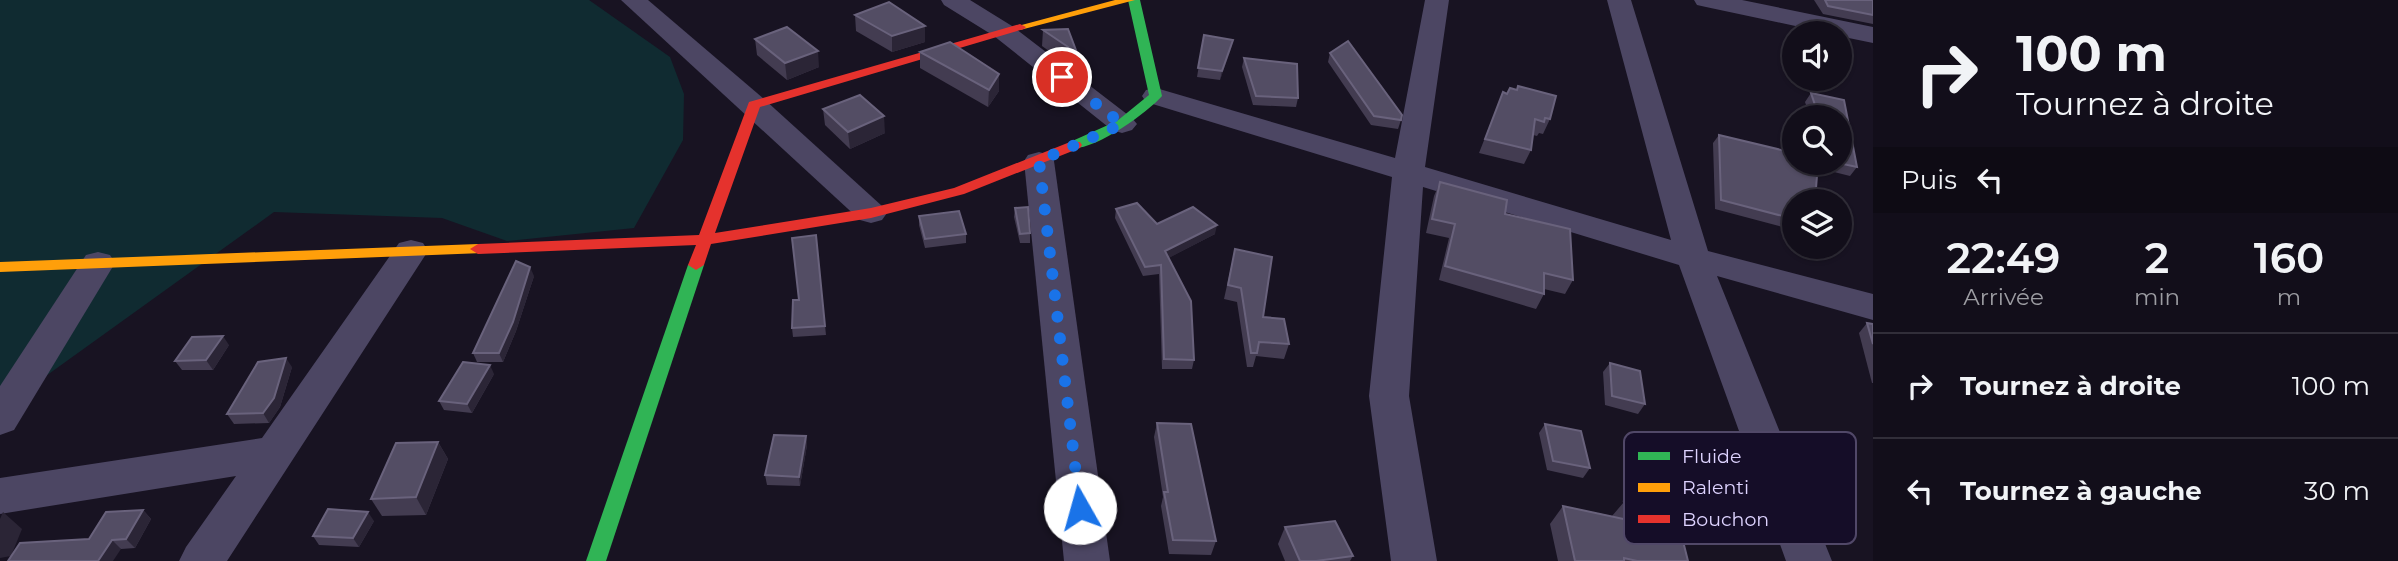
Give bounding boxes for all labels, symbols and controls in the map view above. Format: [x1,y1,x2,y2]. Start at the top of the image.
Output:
map controls [1782,21,1852,259]
button: sound [1782,21,1852,91]
text: 100 m [2016,24,2167,83]
icon: right [1901,28,1992,119]
pin [1032,47,1092,107]
icon: arrive [1043,58,1081,96]
text: Tournez à droite [2016,84,2274,123]
button: search [1782,105,1852,175]
icon: left [1971,161,2009,199]
text: Puis [1901,164,1957,196]
button: layers [1782,189,1852,259]
text: 22:49 [1947,232,2060,284]
text: 2 [2145,232,2169,284]
text: 160 [2254,232,2324,284]
text: Arrivée [1963,283,2044,311]
text: min [2134,283,2180,311]
text: m [2277,283,2301,311]
icon: right [1901,367,1939,405]
text: Tournez à droite [1960,370,2181,402]
text: 100 m [2292,370,2370,402]
legend [1624,432,1856,544]
text: Fluide [1682,445,1741,468]
position arrow [1043,471,1117,545]
icon: left [1901,472,1939,510]
text: Tournez à gauche [1960,475,2202,507]
text: 30 m [2304,475,2370,507]
text: Ralenti [1682,476,1749,499]
text: Bouchon [1682,508,1769,531]

